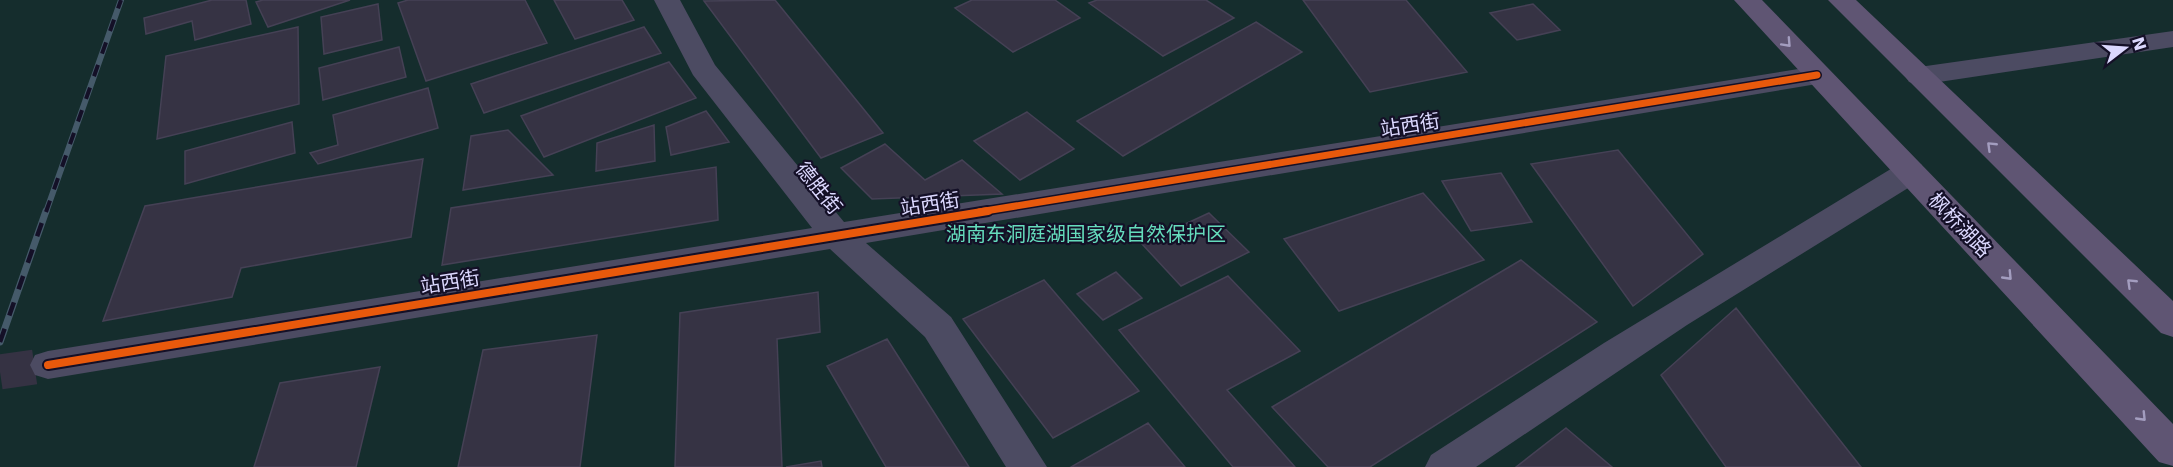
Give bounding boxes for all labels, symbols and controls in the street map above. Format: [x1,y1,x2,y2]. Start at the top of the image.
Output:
north arrow [2095,18,2155,78]
text: N [2128,35,2150,53]
one-way arrow [1780,36,1791,46]
street label: 站西街 [1378,108,1442,142]
one-way arrow [1988,143,1999,154]
street label: 德胜街 [791,157,847,219]
street label: 站西街 [898,187,962,221]
street label: 枫桥湖路 [1924,188,1996,262]
park label: 湖南东洞庭湖国家级自然保护区 [946,222,1226,246]
street label: 站西街 [418,265,482,299]
one-way arrow [2000,268,2011,279]
one-way arrow [2128,279,2139,290]
one-way arrow [2135,410,2146,421]

